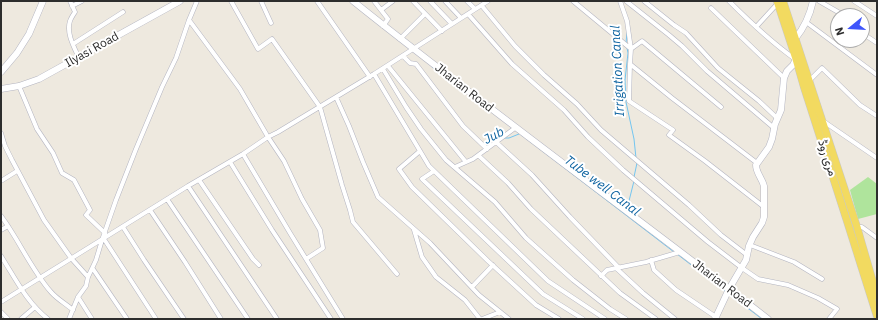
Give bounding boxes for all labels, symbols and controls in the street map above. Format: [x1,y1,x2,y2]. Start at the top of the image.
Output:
north arrow [830,8,870,48]
water label: Irrigation Canal [608,25,628,117]
text: N [832,25,847,37]
street label: Ilyasi Road [63,29,121,71]
street label: Jharian Road [432,61,496,115]
water label: Jub [481,124,507,148]
street label: مری روڈ [814,138,840,178]
water label: Tube well Canal [561,153,643,219]
street label: Jharian Road [690,257,754,311]

